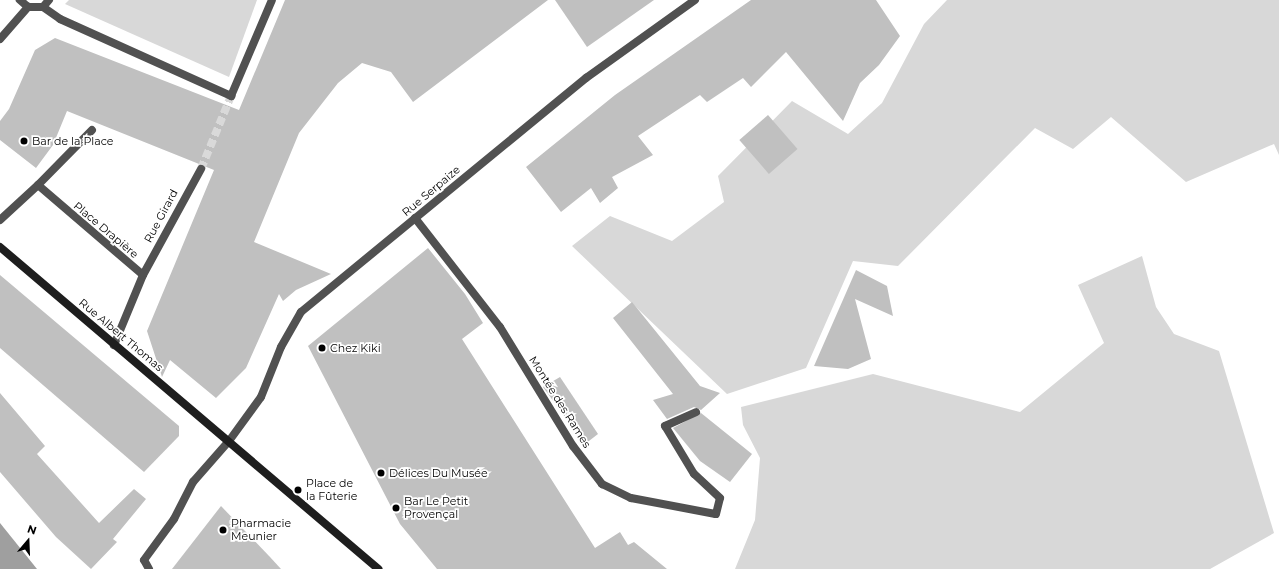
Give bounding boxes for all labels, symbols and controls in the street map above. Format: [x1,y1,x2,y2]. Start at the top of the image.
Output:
place label: Bar de la Place [32,134,113,148]
marker: Bar de la Place [19,136,29,146]
street label: Rue Serpaize [399,163,463,219]
street label: Rue Girard [141,187,181,245]
street label: Place Drapière [71,199,141,261]
street label: Rue Albert Thomas [76,296,166,374]
place label: Chez Kiki [330,341,381,355]
marker: Chez Kiki [317,343,327,353]
street label: Montée des Rames [526,354,594,450]
place label: Délices Du Musée [389,466,488,480]
marker: Délices Du Musée [376,468,386,478]
place label: Place de la Fûterie [306,477,357,503]
marker: Place de la Fûterie [293,485,303,495]
place label: Bar Le Petit Provençal [404,495,468,521]
marker: Bar Le Petit Provençal [391,503,401,513]
place label: Pharmacie Meunier [231,517,291,543]
north arrow [8,521,48,561]
text: N [25,522,38,538]
marker: Pharmacie Meunier [218,525,228,535]

